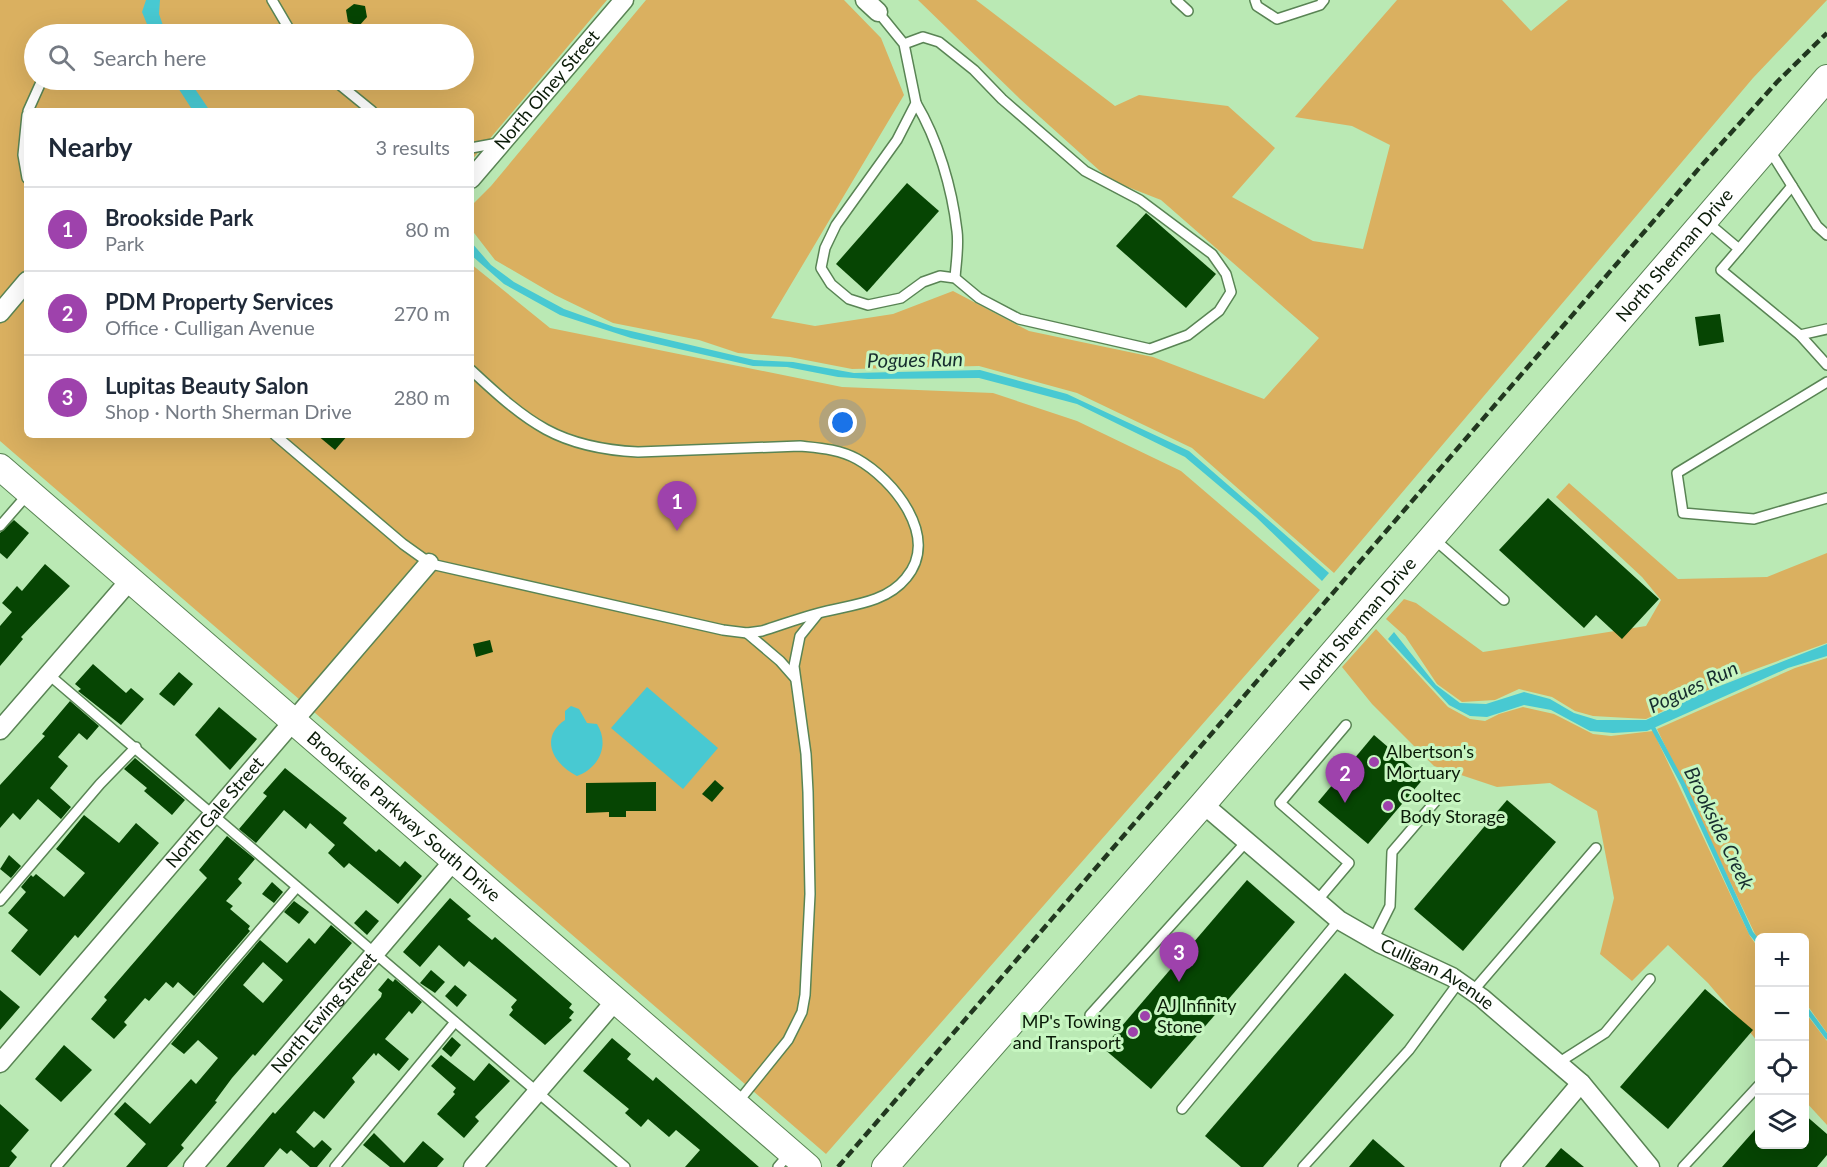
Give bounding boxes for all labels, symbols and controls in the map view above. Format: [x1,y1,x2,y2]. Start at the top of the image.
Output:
search box [24,24,474,90]
street label: North Olney Street [489,25,604,154]
icon: search [45,41,78,74]
text: Search here [93,44,206,71]
text: Nearby [48,131,133,163]
text: 3 results [375,135,450,159]
street label: North Sherman Drive [1611,184,1737,326]
text: Brookside Park [105,204,253,231]
text: 1 [62,217,73,241]
text: 80 m [405,217,450,241]
text: Park [105,231,144,255]
text: PDM Property Services [105,288,334,315]
text: 2 [62,301,73,325]
text: 270 m [394,301,450,325]
text: Office · Culligan Avenue [105,315,315,339]
water label: Pogues Run [867,346,963,372]
text: Lupitas Beauty Salon [105,372,309,399]
text: 3 [62,385,73,409]
text: 280 m [394,385,450,409]
text: Shop · North Sherman Drive [105,399,352,423]
your location [828,408,857,437]
pin: 1 [658,482,696,531]
street label: North Sherman Drive [1294,552,1420,694]
water label: Pogues Run [1644,655,1741,717]
street label: Brookside Parkway South Drive [303,726,506,906]
place label: Albertson's Mortuary [1386,740,1474,783]
street label: North Gale Street [160,751,268,872]
pin: 2 [1326,754,1364,803]
marker: Albertson's Mortuary [1367,755,1381,769]
water label: Brookside Creek [1680,762,1760,893]
place label: Cooltec Body Storage [1400,784,1505,827]
marker: Cooltec Body Storage [1381,799,1395,813]
pin: 3 [1160,932,1198,982]
street label: Culligan Avenue [1377,933,1499,1014]
map controls [1755,933,1809,1149]
button: + [1755,933,1809,987]
street label: North Ewing Street [266,947,381,1077]
button: − [1755,987,1809,1041]
place label: AJ Infinity Stone [1157,994,1237,1037]
marker: AJ Infinity Stone [1138,1009,1152,1023]
place label: MP's Towing and Transport [1013,1010,1122,1053]
marker: MP's Towing and Transport [1126,1025,1140,1039]
button: locate [1755,1041,1809,1095]
button: layers [1755,1095,1809,1149]

